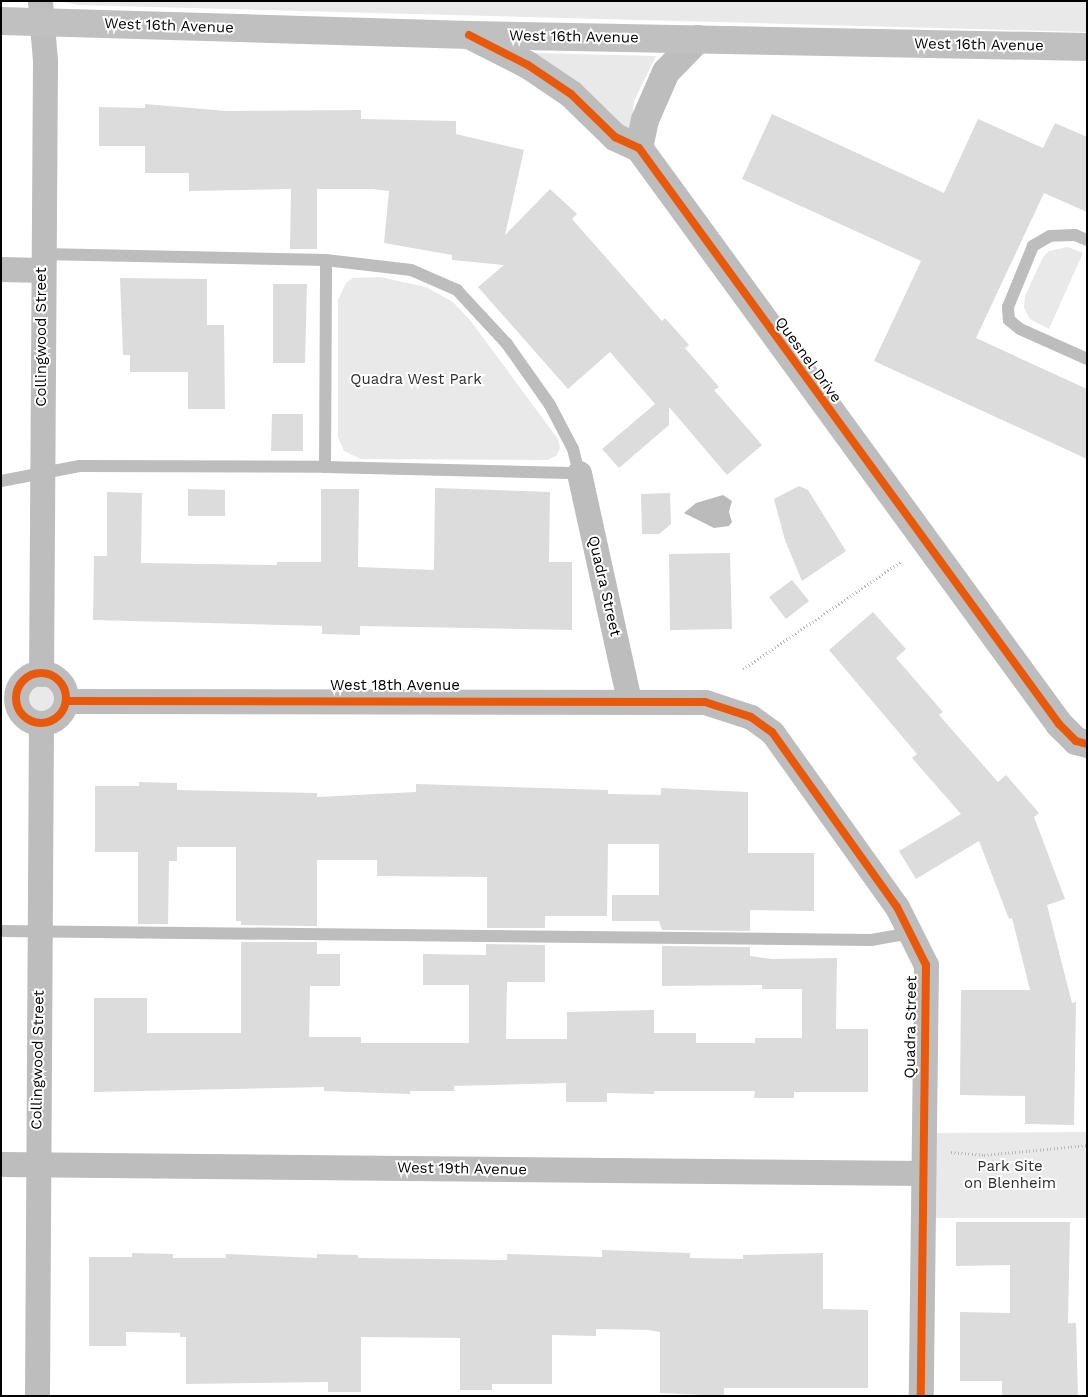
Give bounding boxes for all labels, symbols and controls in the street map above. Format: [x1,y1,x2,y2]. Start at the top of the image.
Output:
street label: West 16th Avenue [103,15,235,37]
street label: West 16th Avenue [509,27,639,47]
street label: West 16th Avenue [914,35,1044,55]
street label: Collingwood Street [33,267,51,407]
street label: Quesnel Drive [771,313,845,407]
park label: Quadra West Park [350,371,482,389]
street label: Quadra Street [584,534,624,638]
street label: West 18th Avenue [330,677,460,695]
street label: Quadra Street [901,975,921,1079]
street label: Collingwood Street [28,990,48,1130]
park label: Park Site on Blenheim [964,1157,1056,1192]
street label: West 19th Avenue [396,1159,528,1179]

